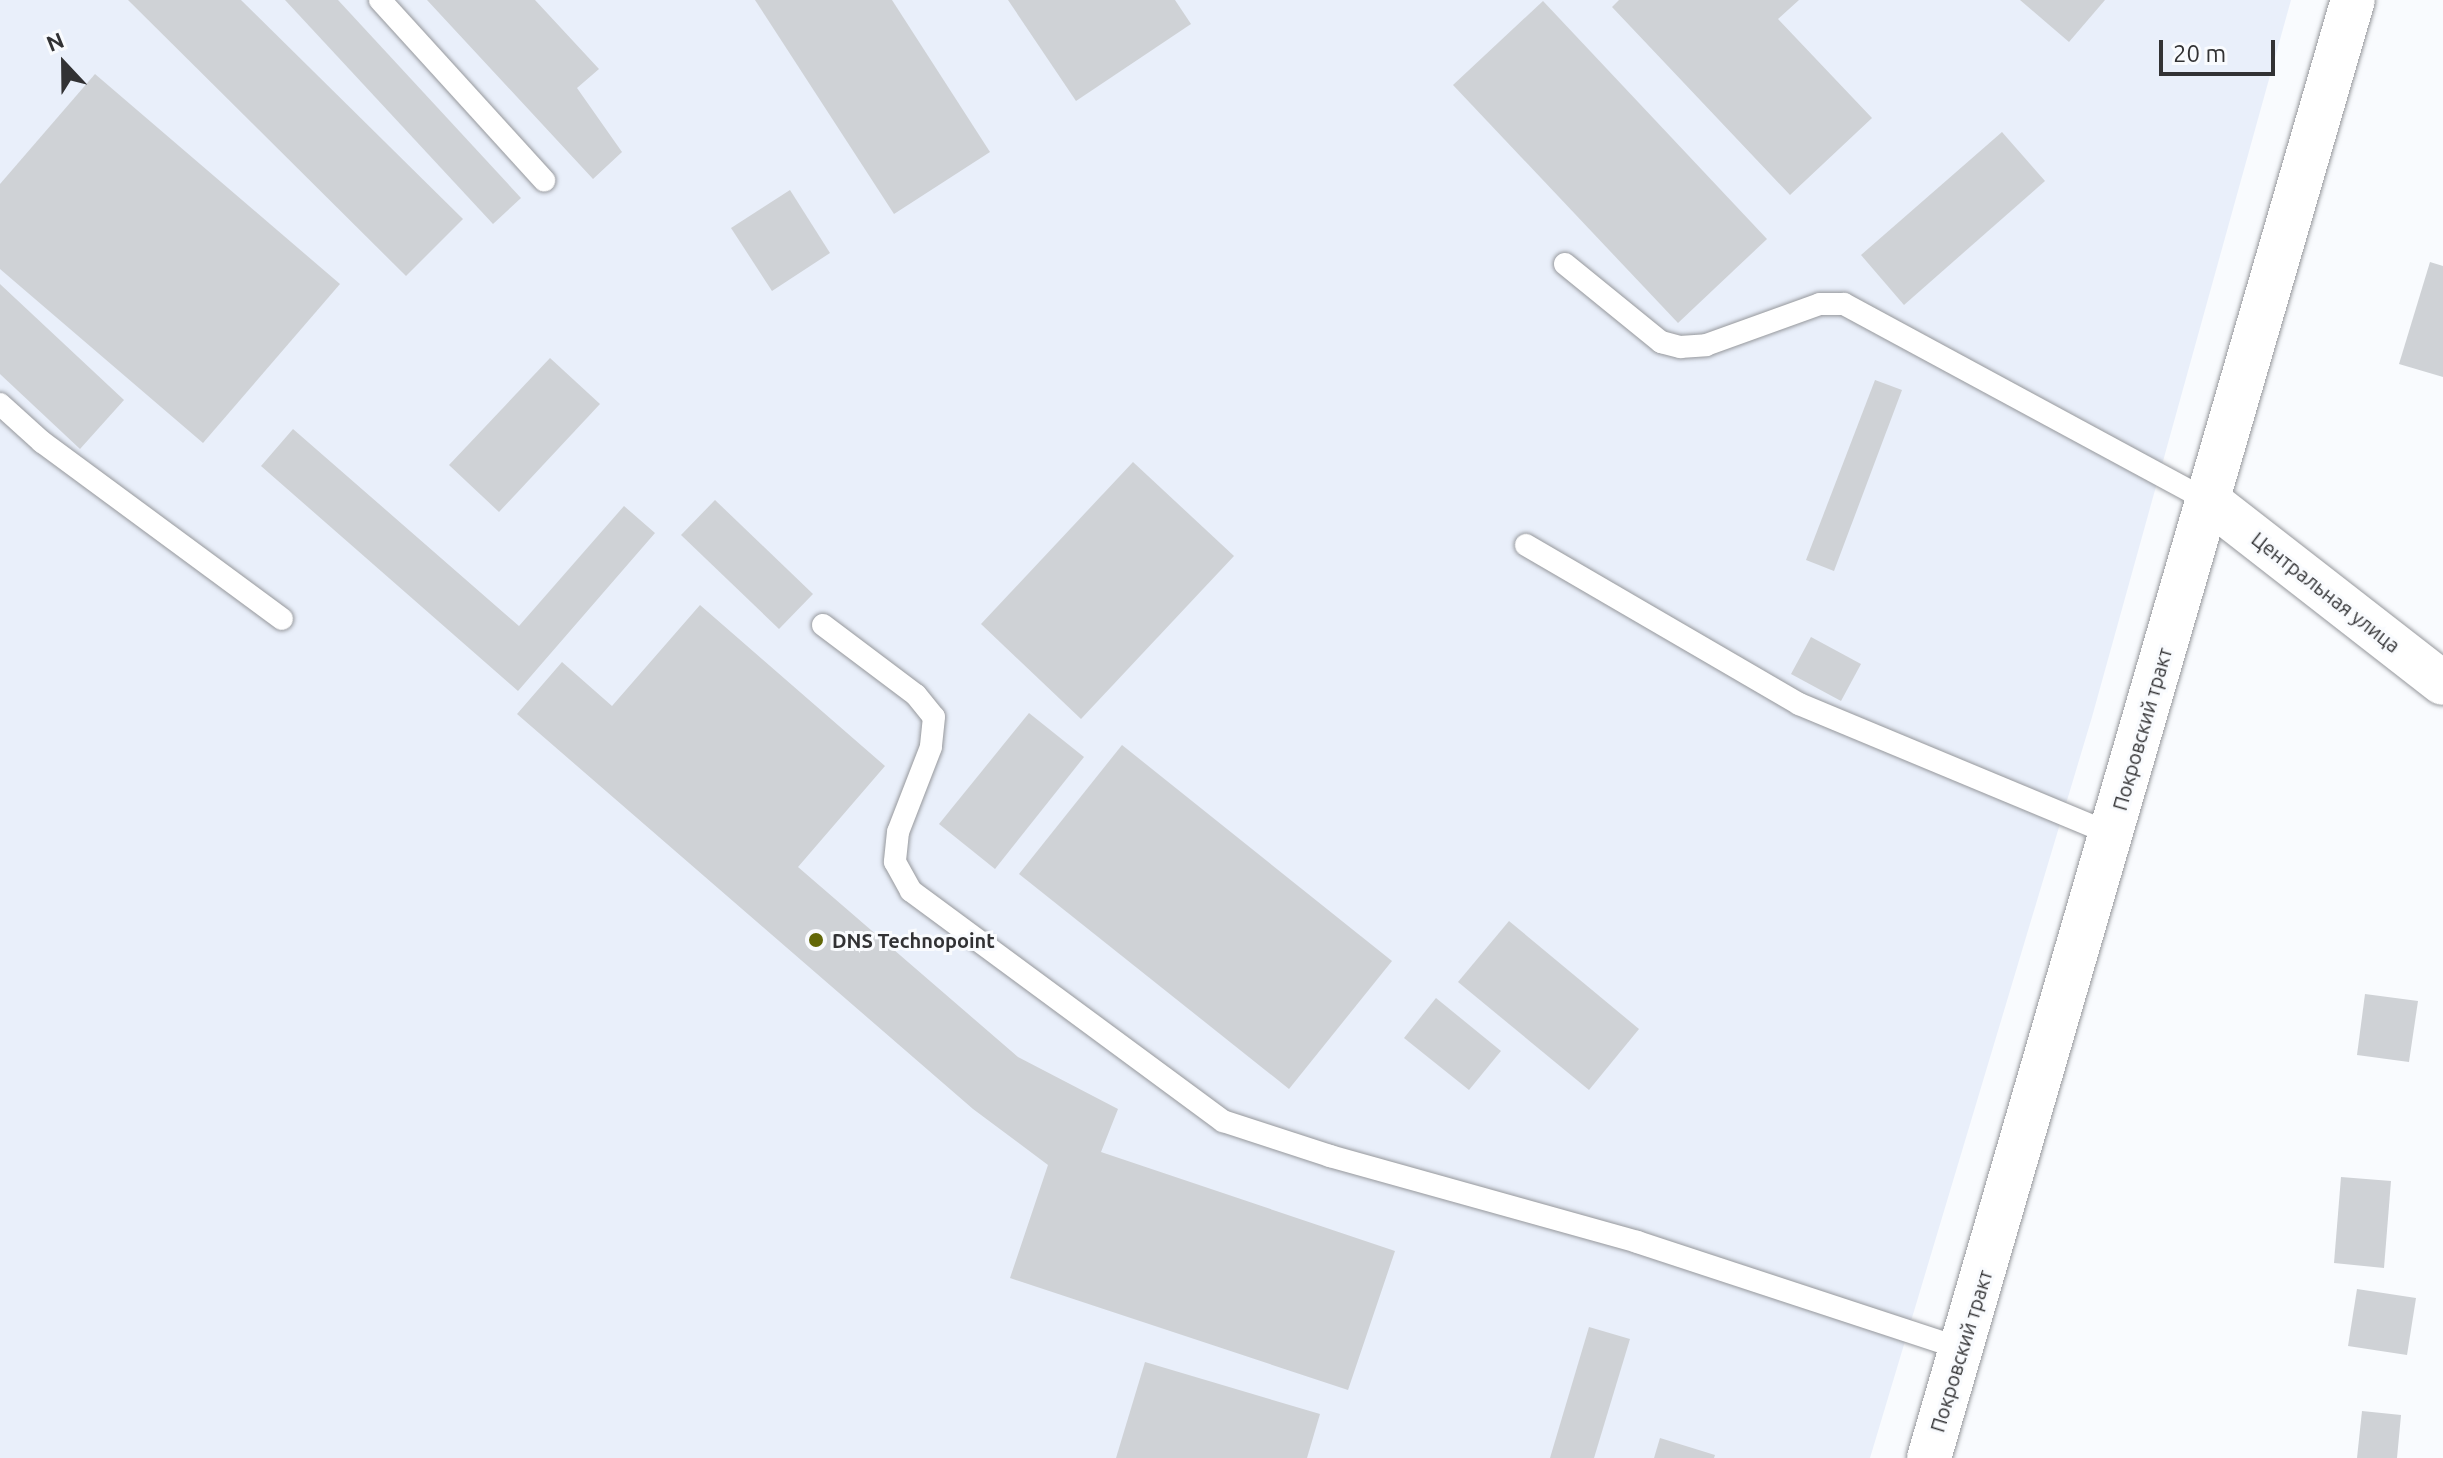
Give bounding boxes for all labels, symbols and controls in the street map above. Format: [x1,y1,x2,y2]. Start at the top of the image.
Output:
north arrow [24,24,104,104]
scale bar [2163,24,2279,74]
text: N [43,27,67,56]
text: 20 m [2173,40,2226,67]
street label: Центральная улица [2247,527,2405,657]
street label: Покровский тракт [2107,645,2177,813]
place label: DNS Technopoint [832,928,995,952]
marker: DNS Technopoint [807,931,825,949]
street label: Покровский тракт [1925,1267,1997,1435]

